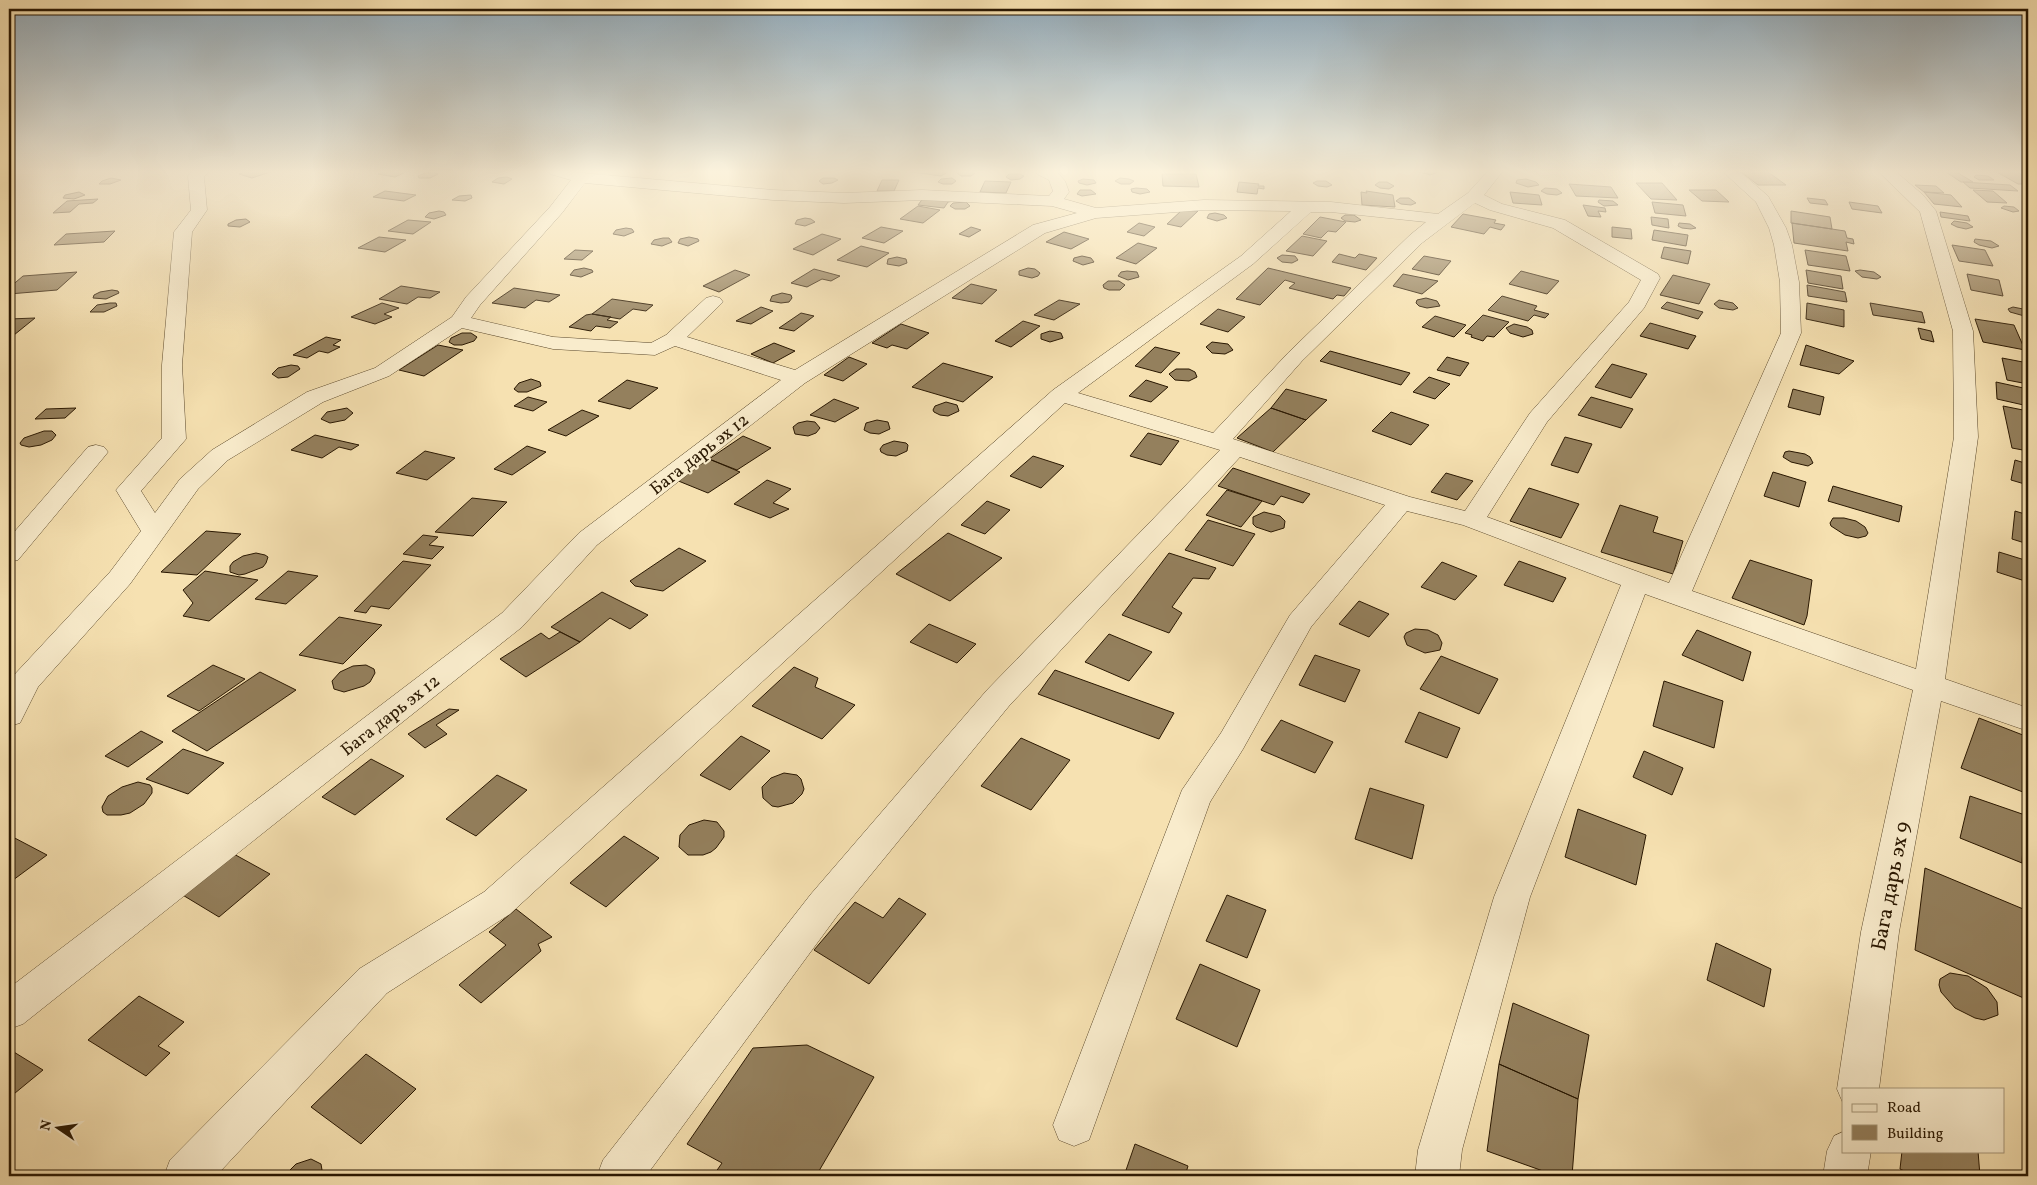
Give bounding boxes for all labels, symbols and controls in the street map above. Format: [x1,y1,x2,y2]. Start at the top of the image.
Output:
street label: Бага дарь эх 12 [645,409,755,502]
street label: Бага дарь эх 12 [336,670,446,763]
street label: Бага дарь эх 9 [1865,819,1918,953]
legend [1842,1088,2004,1152]
text: Road [1887,1098,1921,1119]
north arrow [32,1102,82,1152]
text: N [36,1118,57,1133]
text: Building [1887,1124,1944,1145]

